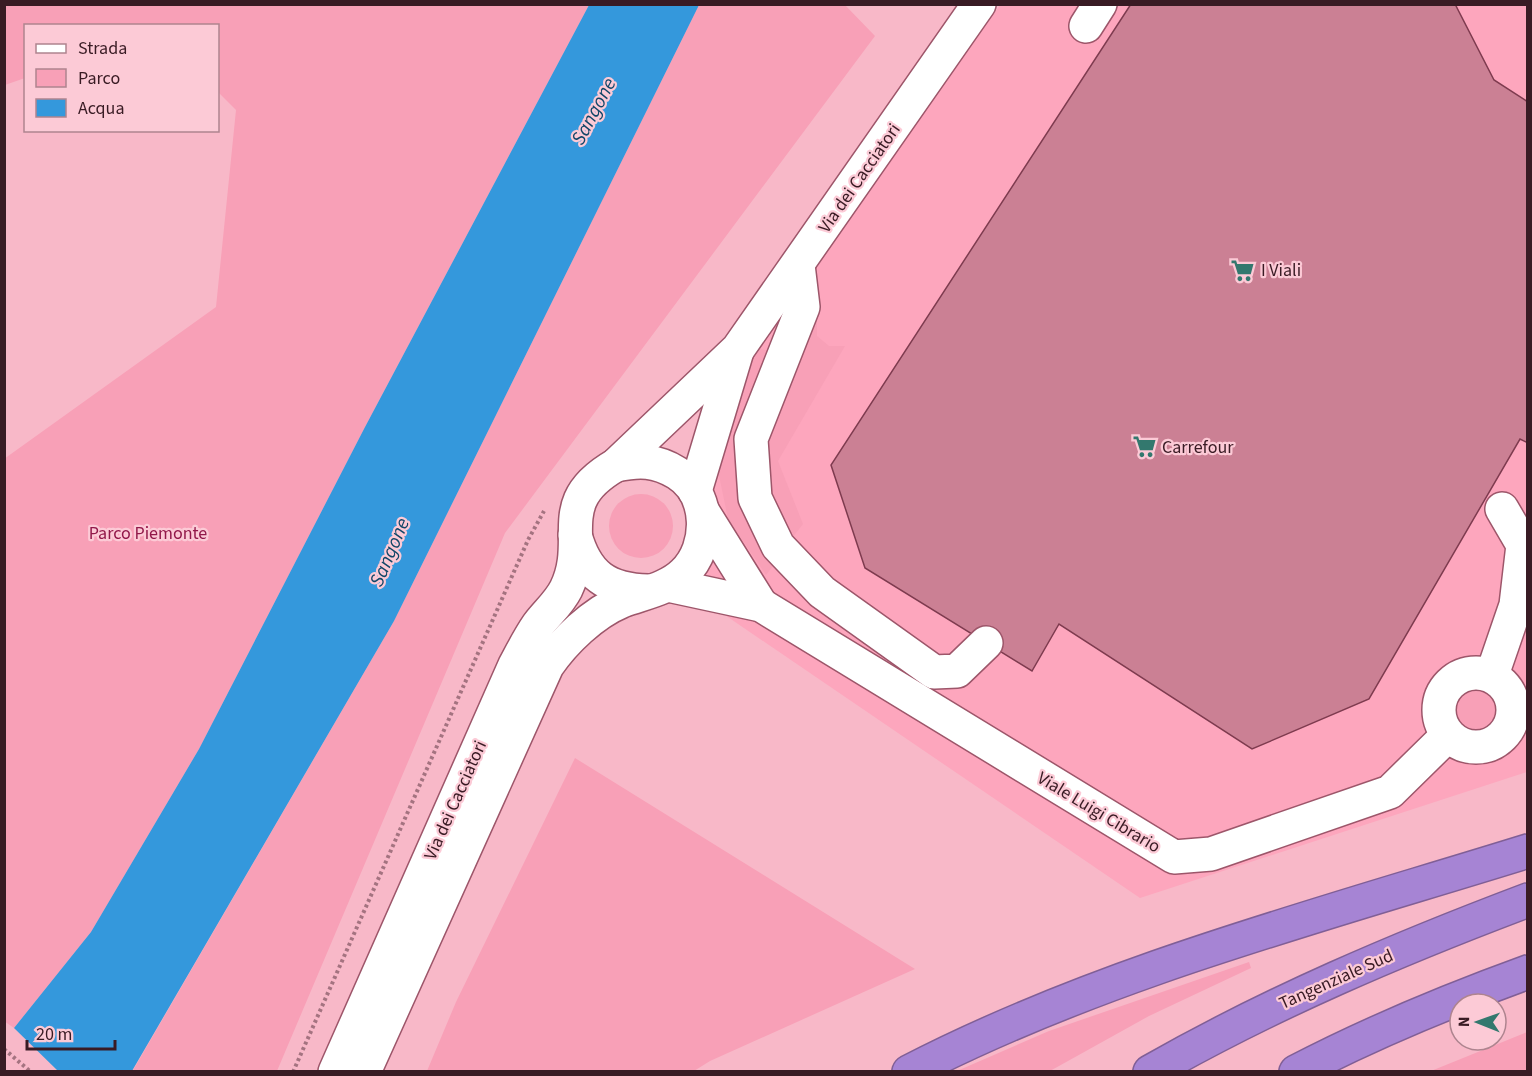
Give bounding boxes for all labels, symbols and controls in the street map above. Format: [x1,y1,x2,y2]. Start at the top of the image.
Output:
legend [24,24,219,132]
text: Strada [78,36,127,61]
text: Parco [78,66,120,91]
water label: Sangone [565,73,623,150]
text: Acqua [78,96,124,121]
street label: Via dei Cacciatori [812,119,906,238]
supermarket icon: I Viali [1230,257,1256,283]
place label: I Viali [1261,258,1301,283]
supermarket icon: Carrefour [1131,434,1157,460]
place label: Carrefour [1162,435,1234,460]
water label: Sangone [363,514,417,591]
park label: Parco Piemonte [89,521,207,546]
street label: Via dei Cacciatori [418,737,493,864]
street label: Viale Luigi Cibrario [1032,766,1165,859]
street label: Tangenziale Sud [1275,943,1397,1016]
north arrow [1448,992,1508,1052]
scale bar [27,1013,116,1051]
text: N [1453,1016,1475,1027]
text: 20 m [36,1022,72,1047]

